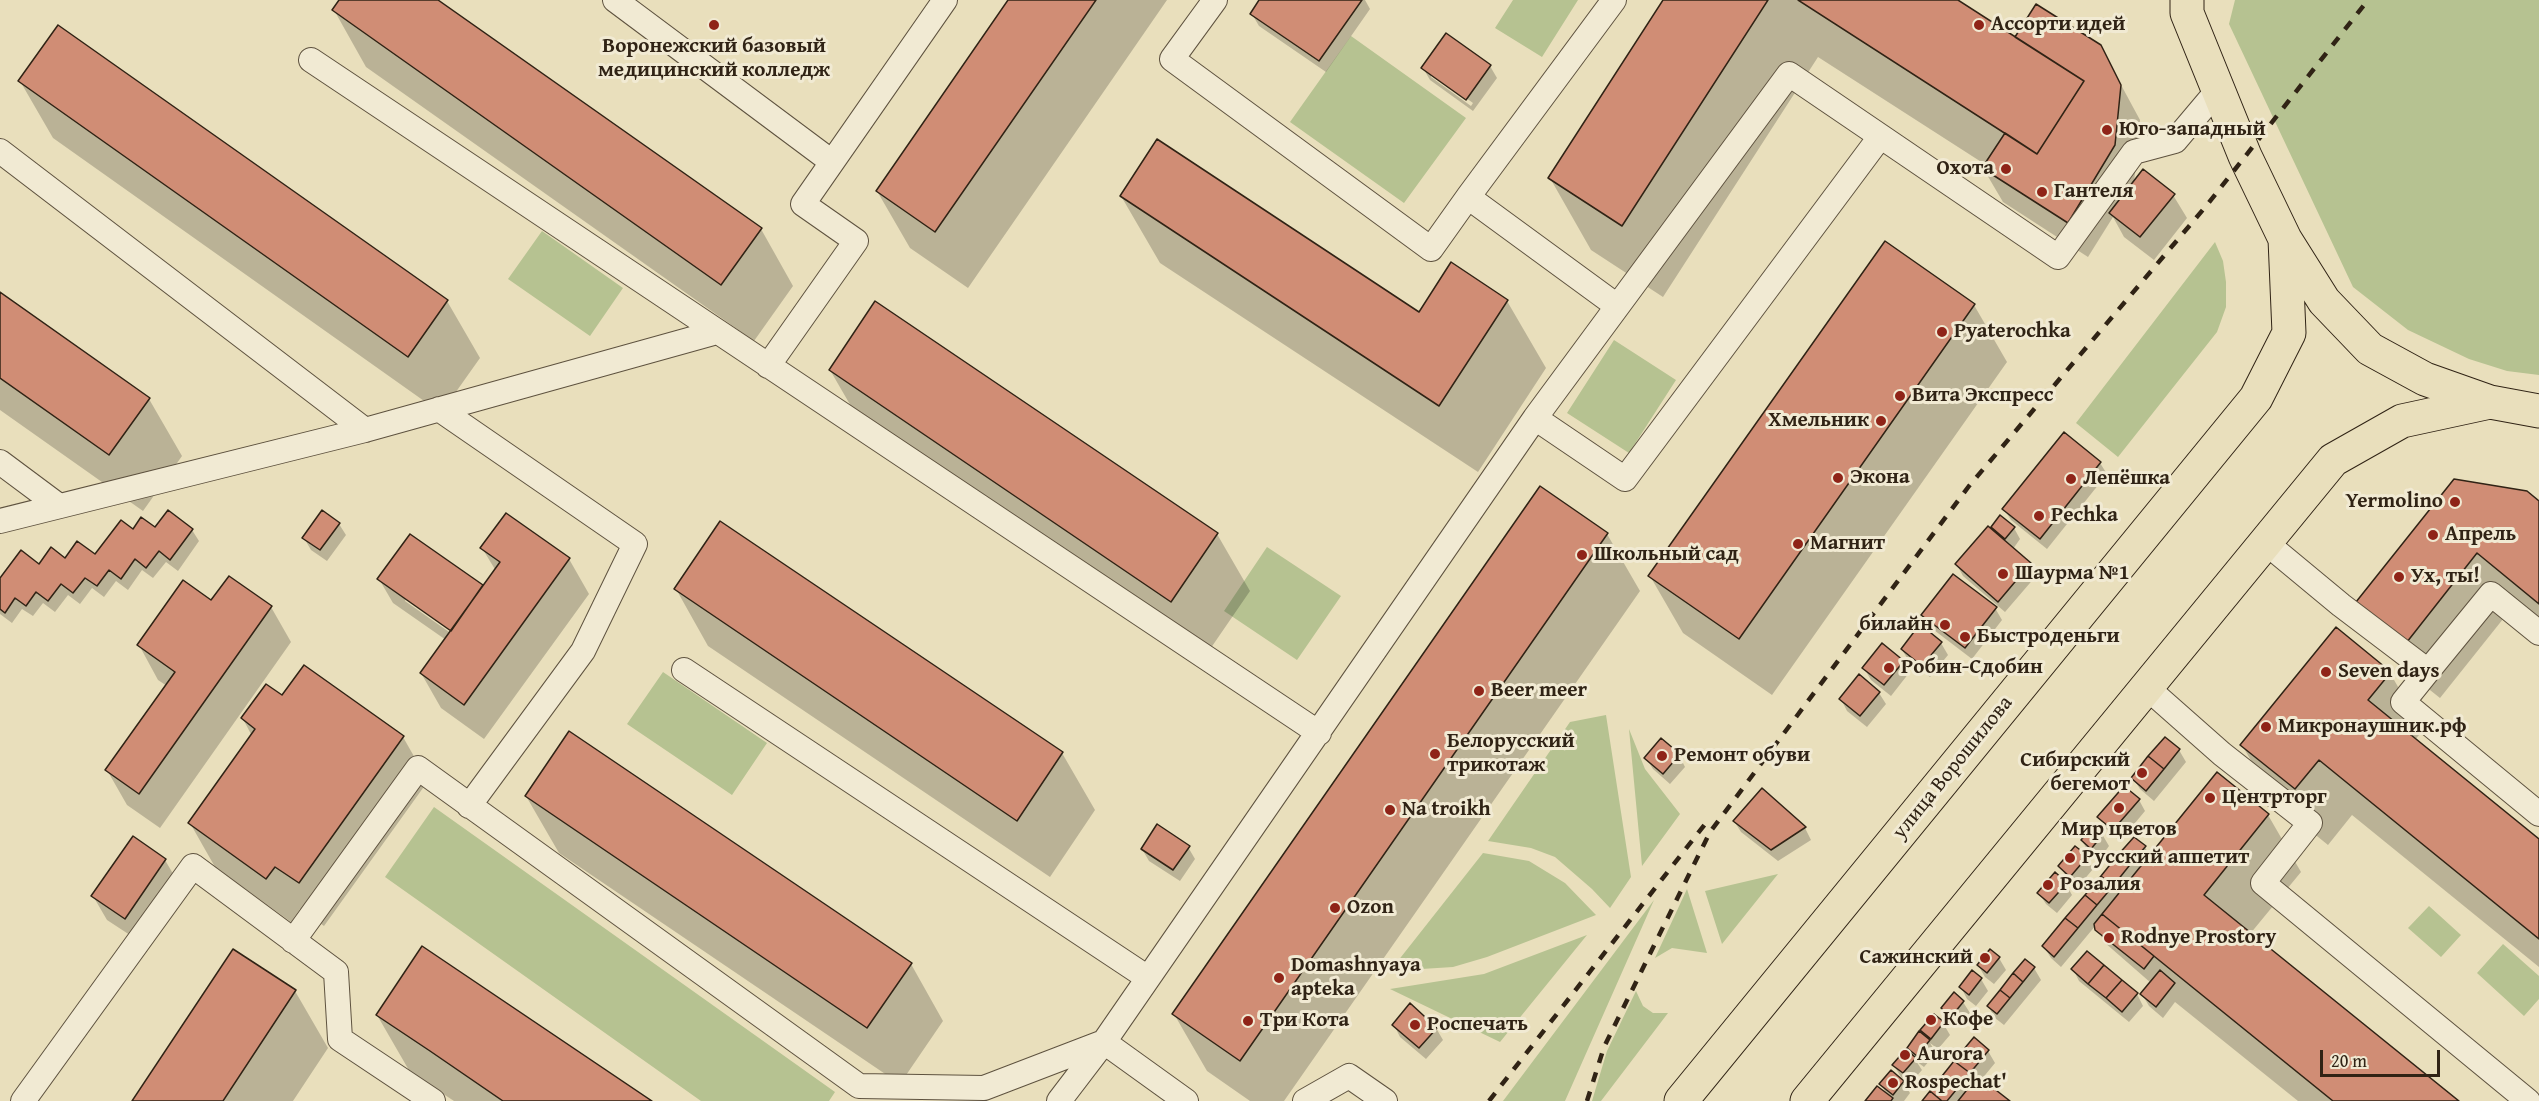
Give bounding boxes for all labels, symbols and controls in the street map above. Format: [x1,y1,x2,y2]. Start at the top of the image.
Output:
place label: Ассорти идей [1991,12,2125,38]
marker: Воронежский базовый медицинский колледж [707,18,721,32]
marker: Ассорти идей [1972,18,1986,32]
place label: Воронежский базовый медицинский колледж [598,34,830,84]
place label: Юго-западный [2119,117,2266,143]
marker: Юго-западный [2100,123,2114,137]
place label: Охота [1937,156,1994,182]
marker: Охота [1999,162,2013,176]
place label: Гантеля [2054,179,2134,205]
marker: Гантеля [2035,185,2049,199]
place label: Pyaterochka [1954,319,2071,345]
marker: Pyaterochka [1935,325,1949,339]
place label: Вита Экспресс [1912,383,2053,409]
marker: Вита Экспресс [1893,389,1907,403]
place label: Хмельник [1768,408,1869,434]
marker: Хмельник [1874,414,1888,428]
place label: Экона [1850,465,1910,491]
place label: Лепёшка [2083,466,2170,492]
marker: Экона [1831,471,1845,485]
marker: Лепёшка [2064,472,2078,486]
place label: Yermolino [2346,489,2443,515]
marker: Yermolino [2448,495,2462,509]
place label: Pechka [2051,503,2118,529]
marker: Pechka [2032,509,2046,523]
place label: Апрель [2445,522,2516,548]
marker: Апрель [2426,528,2440,542]
place label: Магнит [1810,531,1885,557]
marker: Магнит [1791,537,1805,551]
place label: Школьный сад [1594,542,1739,568]
marker: Школьный сад [1575,548,1589,562]
place label: Шаурма №1 [2015,561,2130,587]
place label: Ух, ты! [2411,564,2480,590]
marker: Шаурма №1 [1996,567,2010,581]
marker: Ух, ты! [2392,570,2406,584]
place label: билайн [1859,612,1933,638]
marker: билайн [1938,618,1952,632]
place label: Быстроденьги [1977,624,2120,650]
marker: Быстроденьги [1958,630,1972,644]
place label: Робин-Сдобин [1901,655,2043,681]
place label: Seven days [2338,659,2440,685]
marker: Робин-Сдобин [1882,661,1896,675]
marker: Seven days [2319,665,2333,679]
place label: Beer meer [1491,678,1587,704]
marker: Beer meer [1472,684,1486,698]
street label: улица Ворошилова [1888,691,2018,845]
place label: Микронаушник.рф [2278,714,2467,740]
marker: Микронаушник.рф [2259,720,2273,734]
place label: Белорусский трикотаж [1447,729,1575,779]
place label: Ремонт обуви [1674,743,1810,769]
marker: Белорусский трикотаж [1428,747,1442,761]
place label: Сибирский бегемот [2020,748,2130,798]
marker: Ремонт обуви [1655,749,1669,763]
marker: Сибирский бегемот [2135,766,2149,780]
place label: Центрторг [2222,785,2327,811]
marker: Центрторг [2203,791,2217,805]
place label: Na troikh [1402,797,1491,823]
marker: Мир цветов [2112,801,2126,815]
marker: Na troikh [1383,803,1397,817]
place label: Мир цветов [2061,817,2177,843]
place label: Русский аппетит [2082,845,2249,871]
marker: Русский аппетит [2063,851,2077,865]
place label: Розалия [2060,872,2141,898]
marker: Розалия [2041,878,2055,892]
place label: Ozon [1347,895,1394,921]
marker: Ozon [1328,901,1342,915]
place label: Rodnye Prostory [2121,925,2276,951]
marker: Rodnye Prostory [2102,931,2116,945]
place label: Сажинский [1860,945,1973,971]
marker: Сажинский [1978,951,1992,965]
place label: Domashnyaya apteka [1291,953,1421,1003]
marker: Domashnyaya apteka [1272,971,1286,985]
place label: Кофе [1943,1007,1993,1033]
place label: Три Кота [1260,1008,1349,1034]
place label: Роспечать [1427,1012,1528,1038]
marker: Кофе [1924,1013,1938,1027]
marker: Три Кота [1241,1014,1255,1028]
marker: Роспечать [1408,1018,1422,1032]
scale bar [2323,1038,2443,1076]
place label: Aurora [1917,1042,1983,1068]
text: 20 m [2331,1047,2367,1074]
marker: Aurora [1898,1048,1912,1062]
place label: Rospechat' [1905,1070,2007,1096]
marker: Rospechat' [1886,1076,1900,1090]

